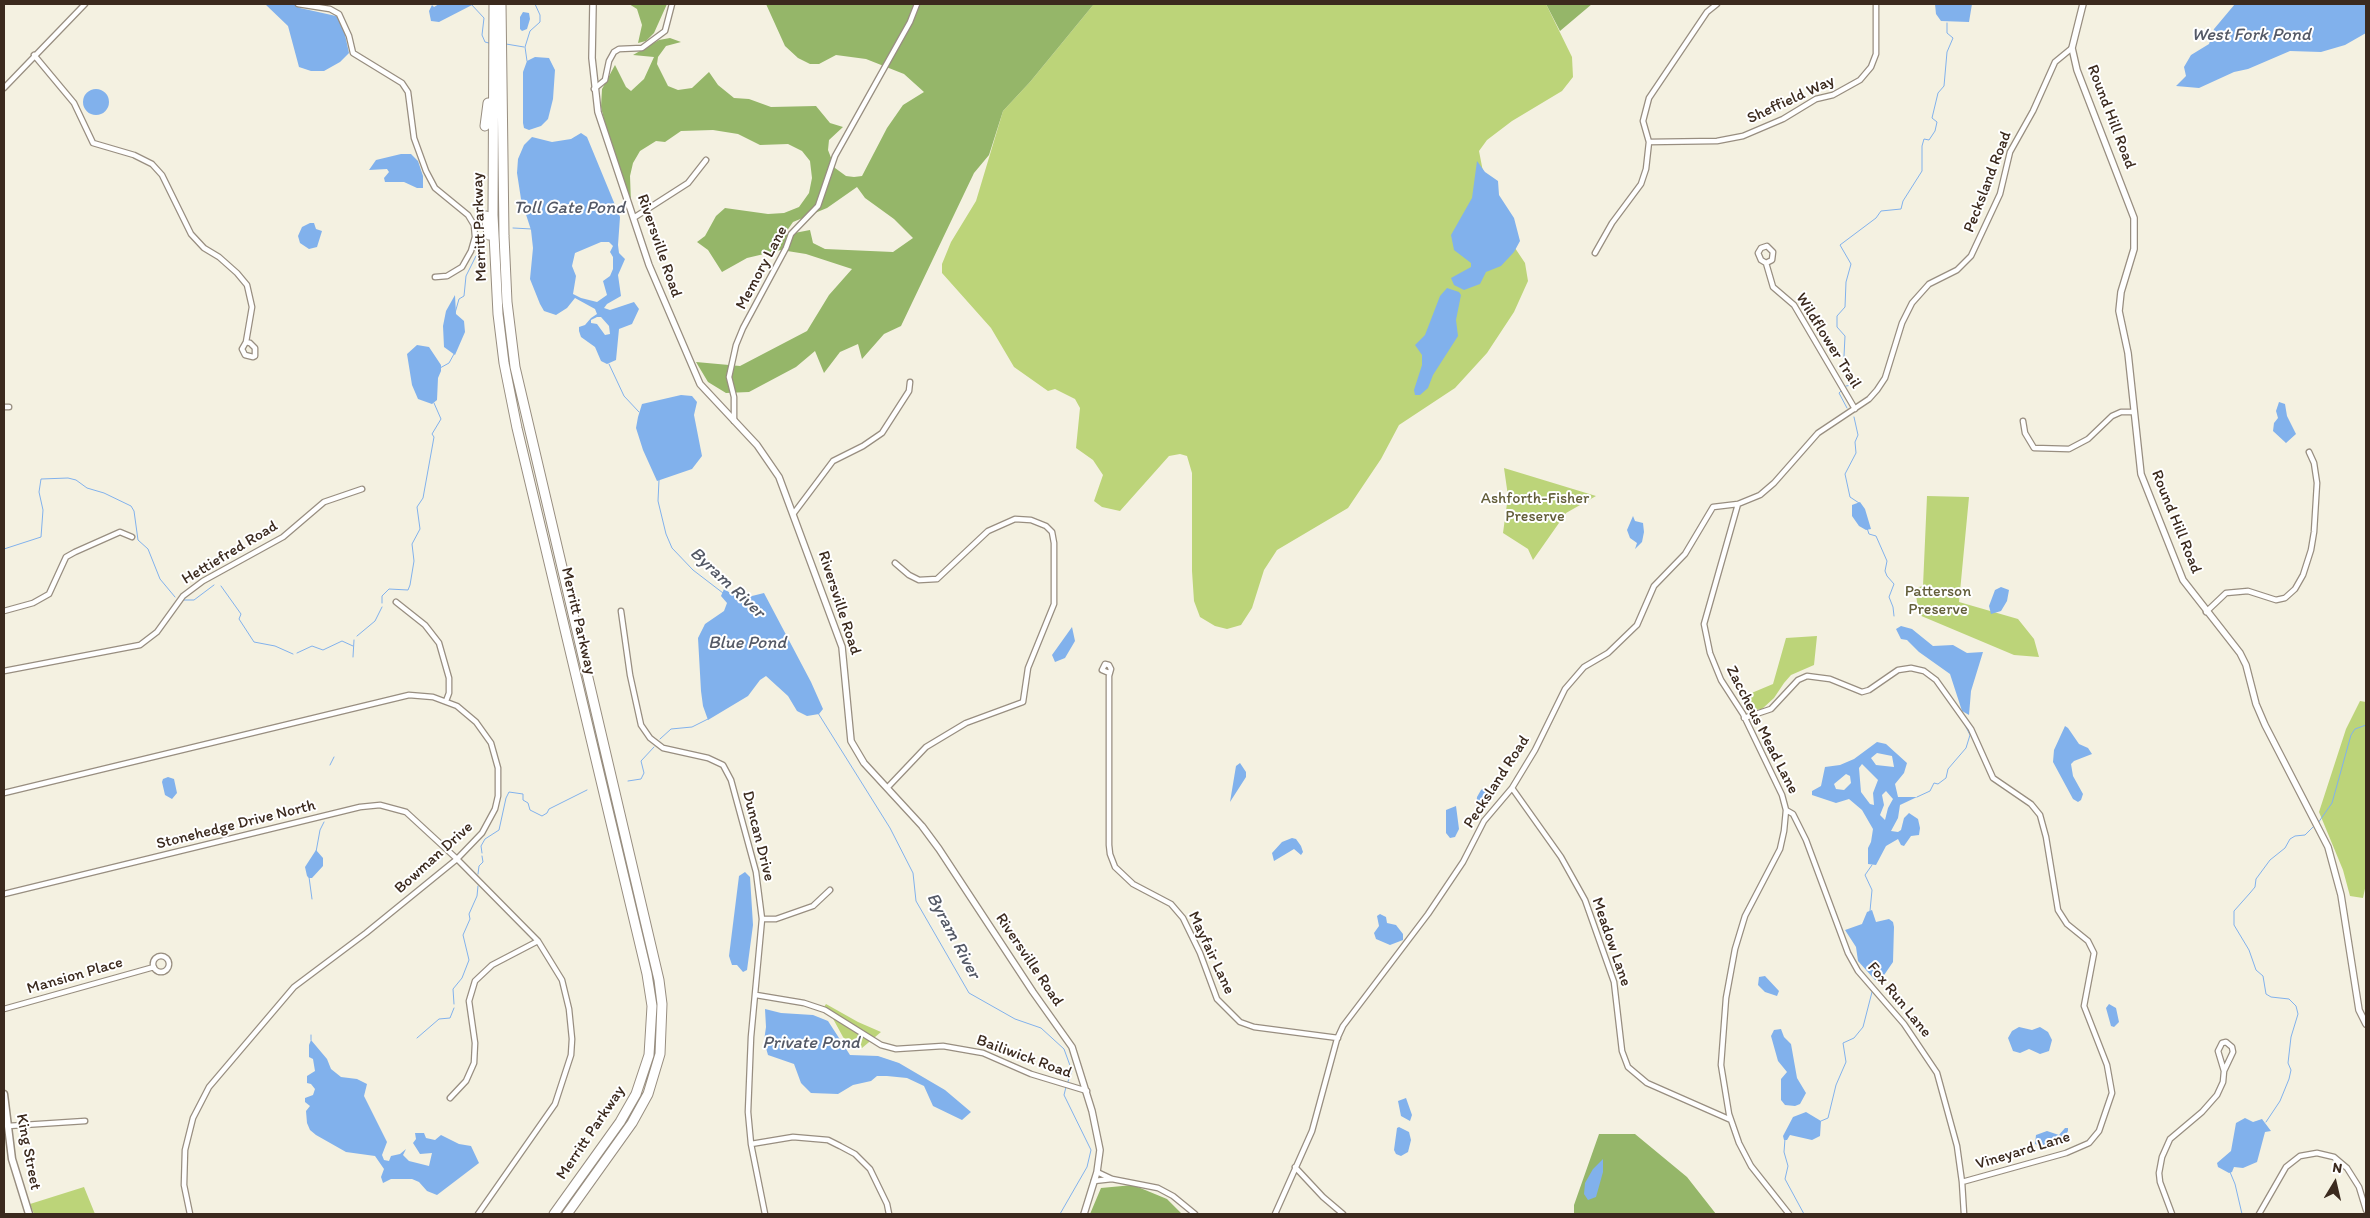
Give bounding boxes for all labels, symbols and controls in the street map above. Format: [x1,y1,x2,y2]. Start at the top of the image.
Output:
water label: West Fork Pond [2191,24,2311,46]
street label: Round Hill Road [2082,62,2140,172]
street label: Sheffield Way [1744,71,1838,129]
street label: Pecksland Road [1960,129,2016,235]
street label: Merritt Parkway [468,172,492,282]
street label: Riversville Road [632,192,686,300]
water label: Toll Gate Pond [513,197,625,219]
street label: Memory Lane [732,223,792,313]
street label: Wildflower Trail [1791,290,1865,392]
street label: Round Hill Road [2146,467,2206,577]
park label: Ashforth-Fisher Preserve [1481,489,1589,527]
street label: Hettiefred Road [179,517,281,589]
water label: Byram River [685,543,769,623]
street label: Riversville Road [813,549,865,657]
street label: Merritt Parkway [556,566,600,676]
park label: Patterson Preserve [1905,582,1971,620]
water label: Blue Pond [708,632,786,654]
street label: Zaccheus Mead Lane [1721,663,1803,797]
street label: Pecksland Road [1460,732,1534,832]
street label: Duncan Drive [738,789,778,883]
street label: Stonehedge Drive North [154,796,318,854]
street label: Bowman Drive [391,818,477,898]
water label: Byram River [921,889,985,983]
street label: Meadow Lane [1587,895,1635,989]
street label: Mayfair Lane [1183,908,1239,998]
street label: Riversville Road [991,910,1067,1010]
street label: Mansion Place [25,953,125,999]
street label: Fox Run Lane [1863,958,1935,1042]
street label: Bailiwick Road [974,1031,1074,1083]
water label: Private Pond [762,1032,860,1054]
street label: Merritt Parkway [552,1082,630,1184]
street label: King Street [11,1112,45,1192]
street label: Vineyard Lane [1973,1128,2073,1174]
north arrow [2310,1158,2360,1208]
text: N [2331,1159,2343,1177]

